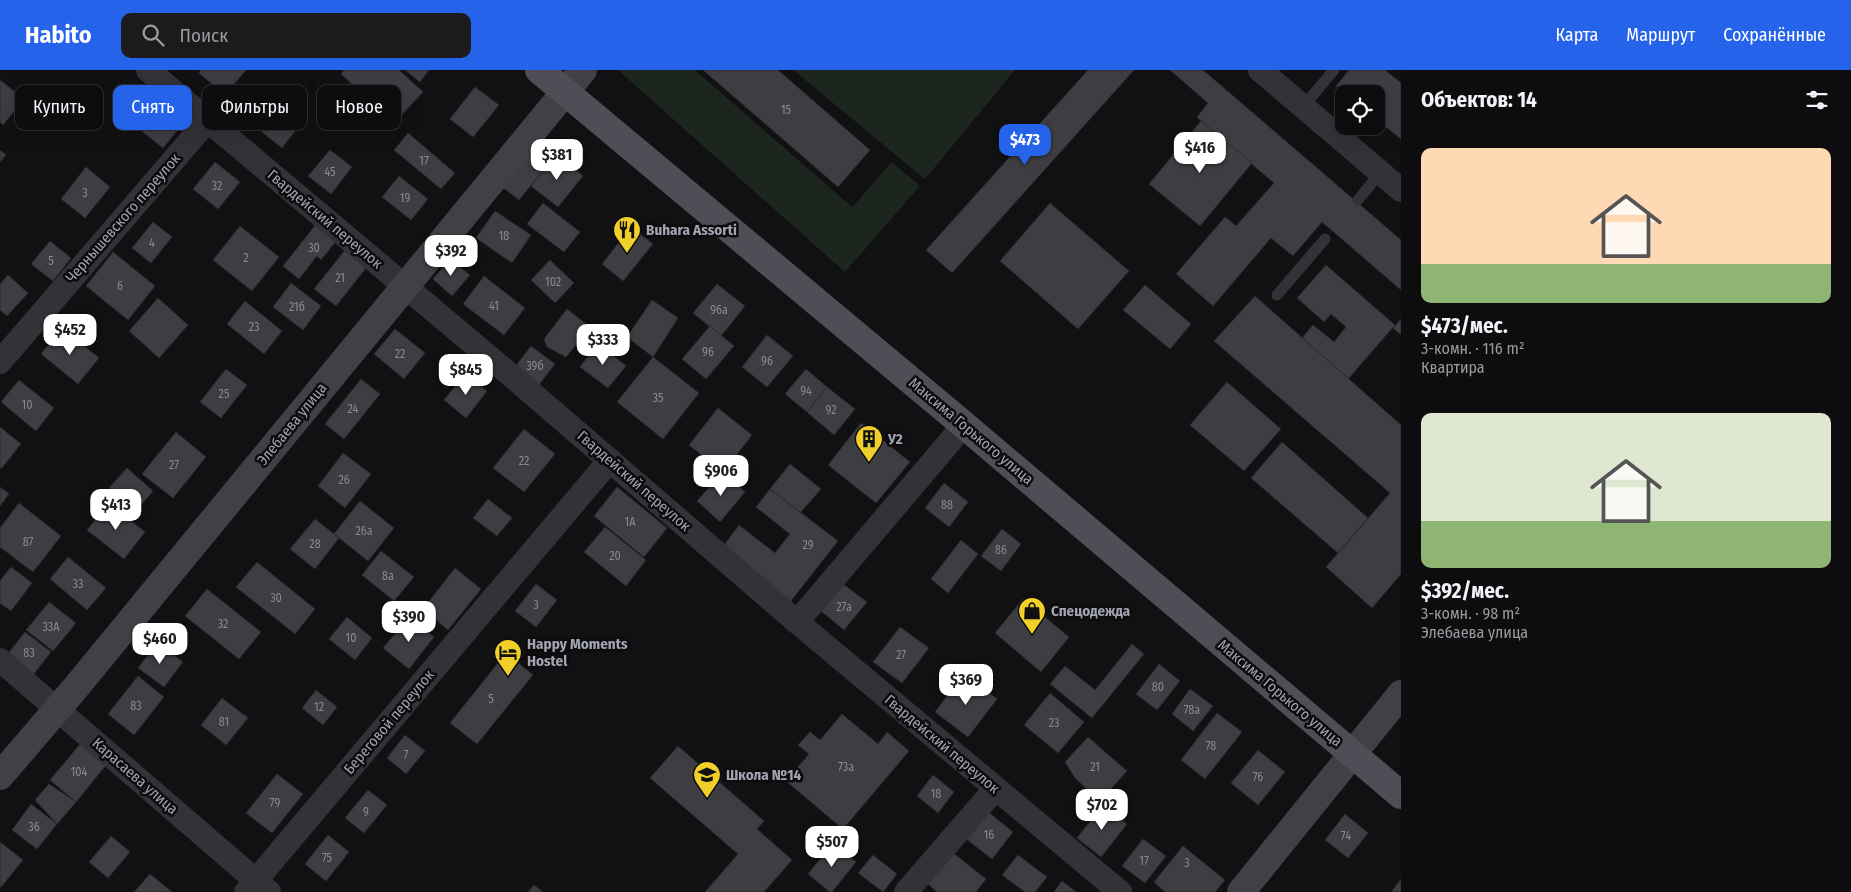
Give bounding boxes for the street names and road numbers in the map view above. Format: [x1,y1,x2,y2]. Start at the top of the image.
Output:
street label: Чернышевского переулок [62,150,184,286]
street label: Гвардейский переулок [264,166,386,272]
street label: Максима Горького улица [905,374,1037,488]
street label: Элебаева улица [253,379,331,469]
street label: Гвардейский переулок [574,427,694,535]
street label: Максима Горького улица [1214,636,1346,750]
street label: Береговой переулок [340,666,438,778]
street label: Гвардейский переулок [881,691,1003,797]
street label: Карасаева улица [89,734,181,818]

